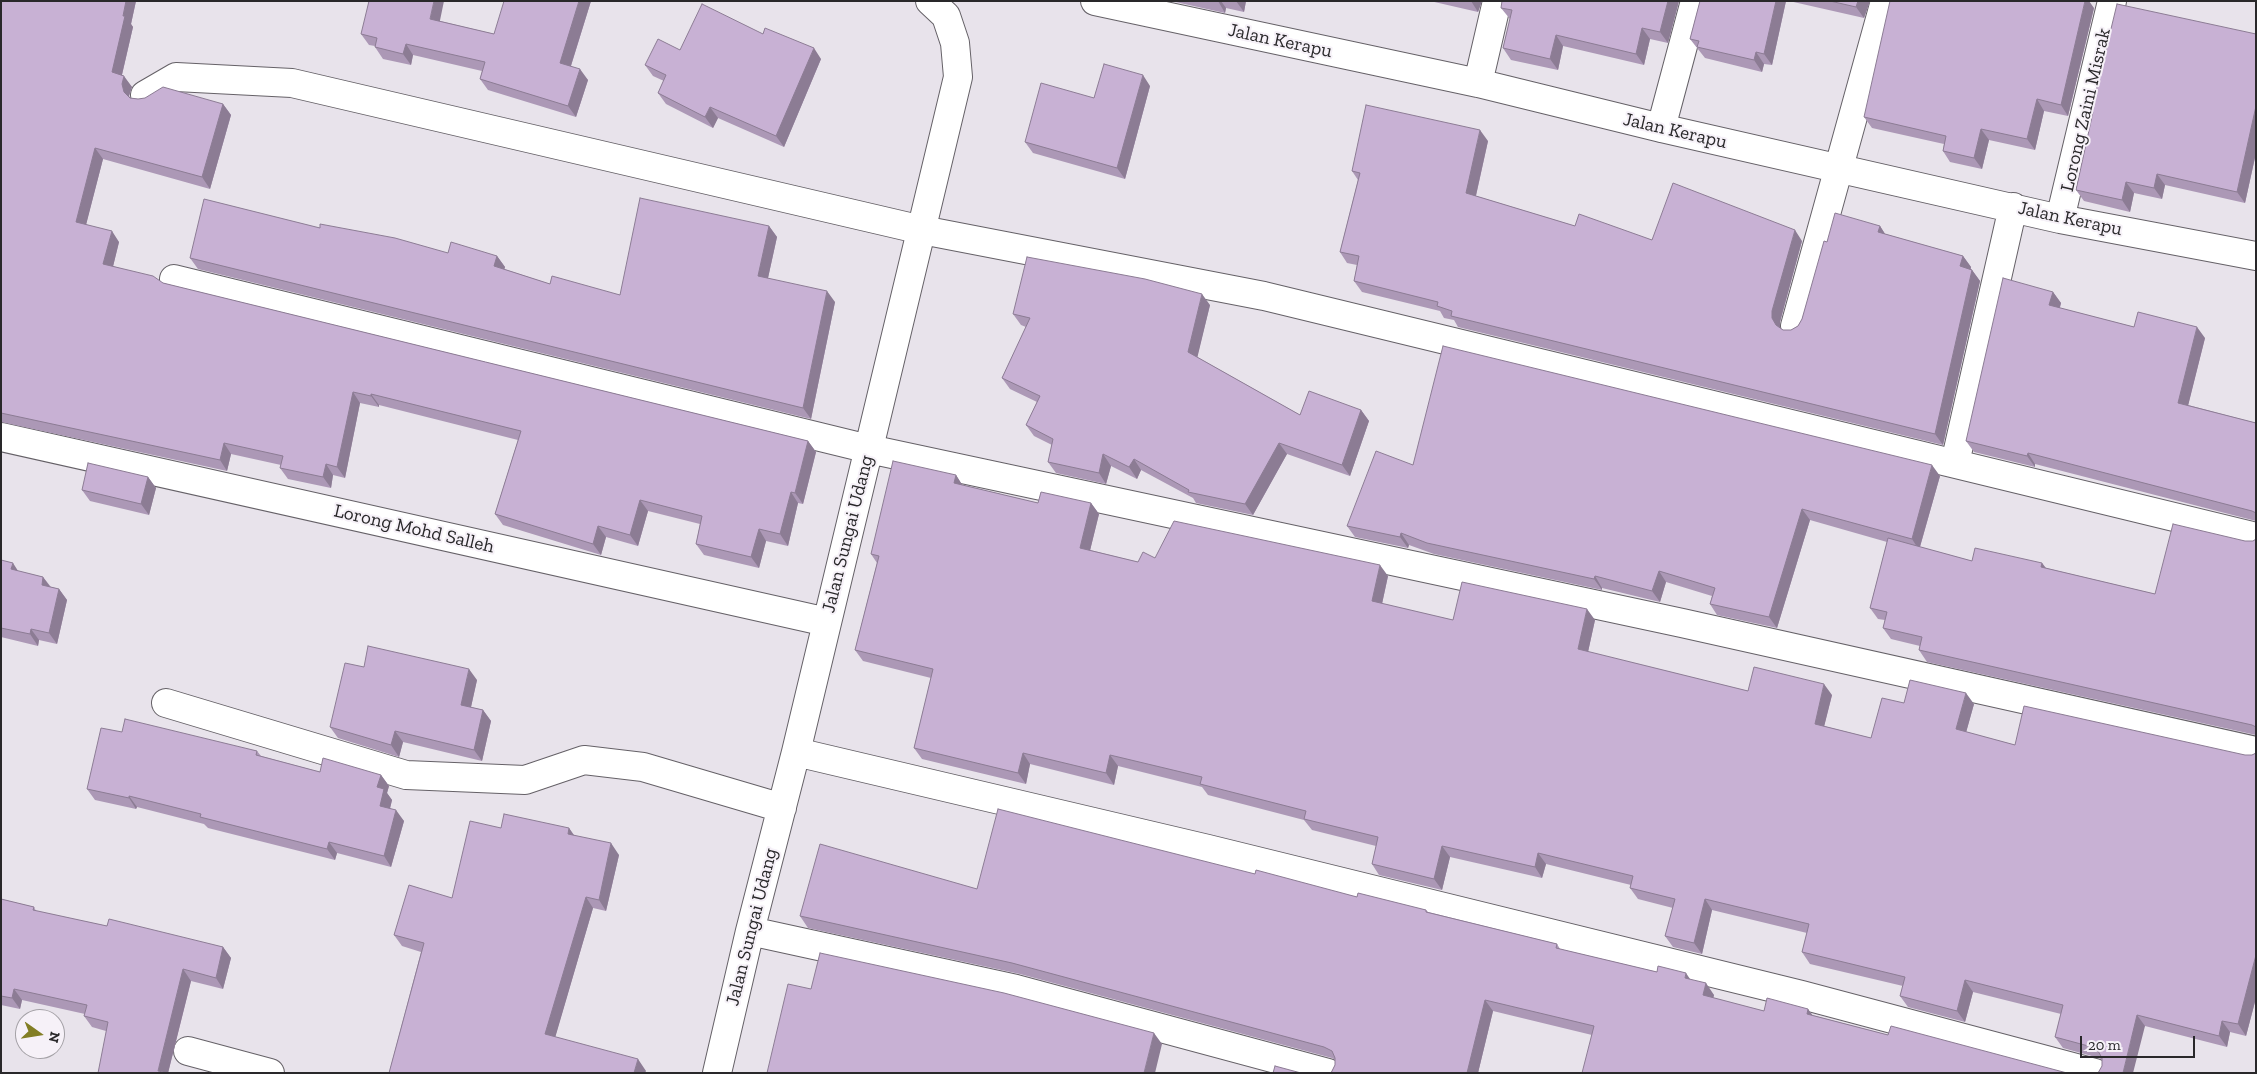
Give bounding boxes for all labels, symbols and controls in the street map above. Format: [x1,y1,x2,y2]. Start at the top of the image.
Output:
street label: Jalan Kerapu [1226,19,1334,63]
street label: Lorong Zaini Misrak [2056,26,2116,194]
street label: Jalan Kerapu [1621,108,1729,154]
street label: Jalan Kerapu [2016,197,2124,241]
street label: Jalan Sungai Udang [817,453,879,615]
street label: Lorong Mohd Salleh [332,499,496,559]
street label: Jalan Sungai Udang [721,846,783,1008]
north arrow [15,1009,65,1059]
scale bar [2082,1026,2197,1058]
text: N [45,1030,64,1044]
text: 20 m [2088,1036,2121,1054]

